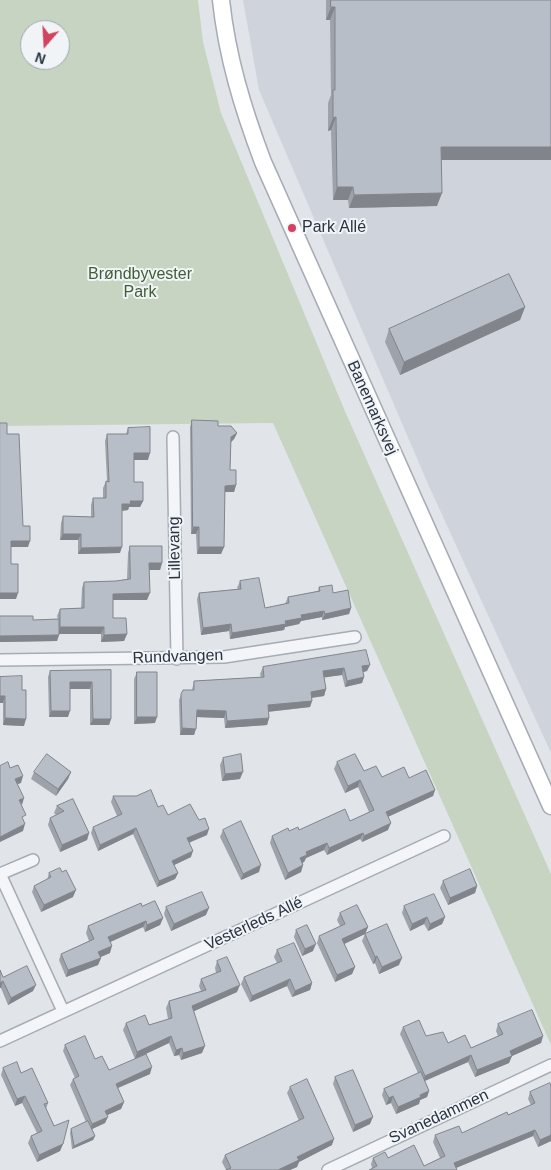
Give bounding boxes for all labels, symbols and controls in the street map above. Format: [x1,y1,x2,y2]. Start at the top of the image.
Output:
north arrow [20,20,70,70]
text: N [33,49,48,67]
place label: Park Allé [302,218,366,238]
marker: Park Allé [286,222,298,234]
park label: Brøndbyvester Park [88,265,192,303]
street label: Banemarksvej [343,358,401,458]
street label: Lillevang [165,516,185,580]
street label: Rundvangen [132,646,224,668]
street label: Vesterleds Allé [202,893,306,955]
street label: Svanedammen [386,1086,492,1148]

